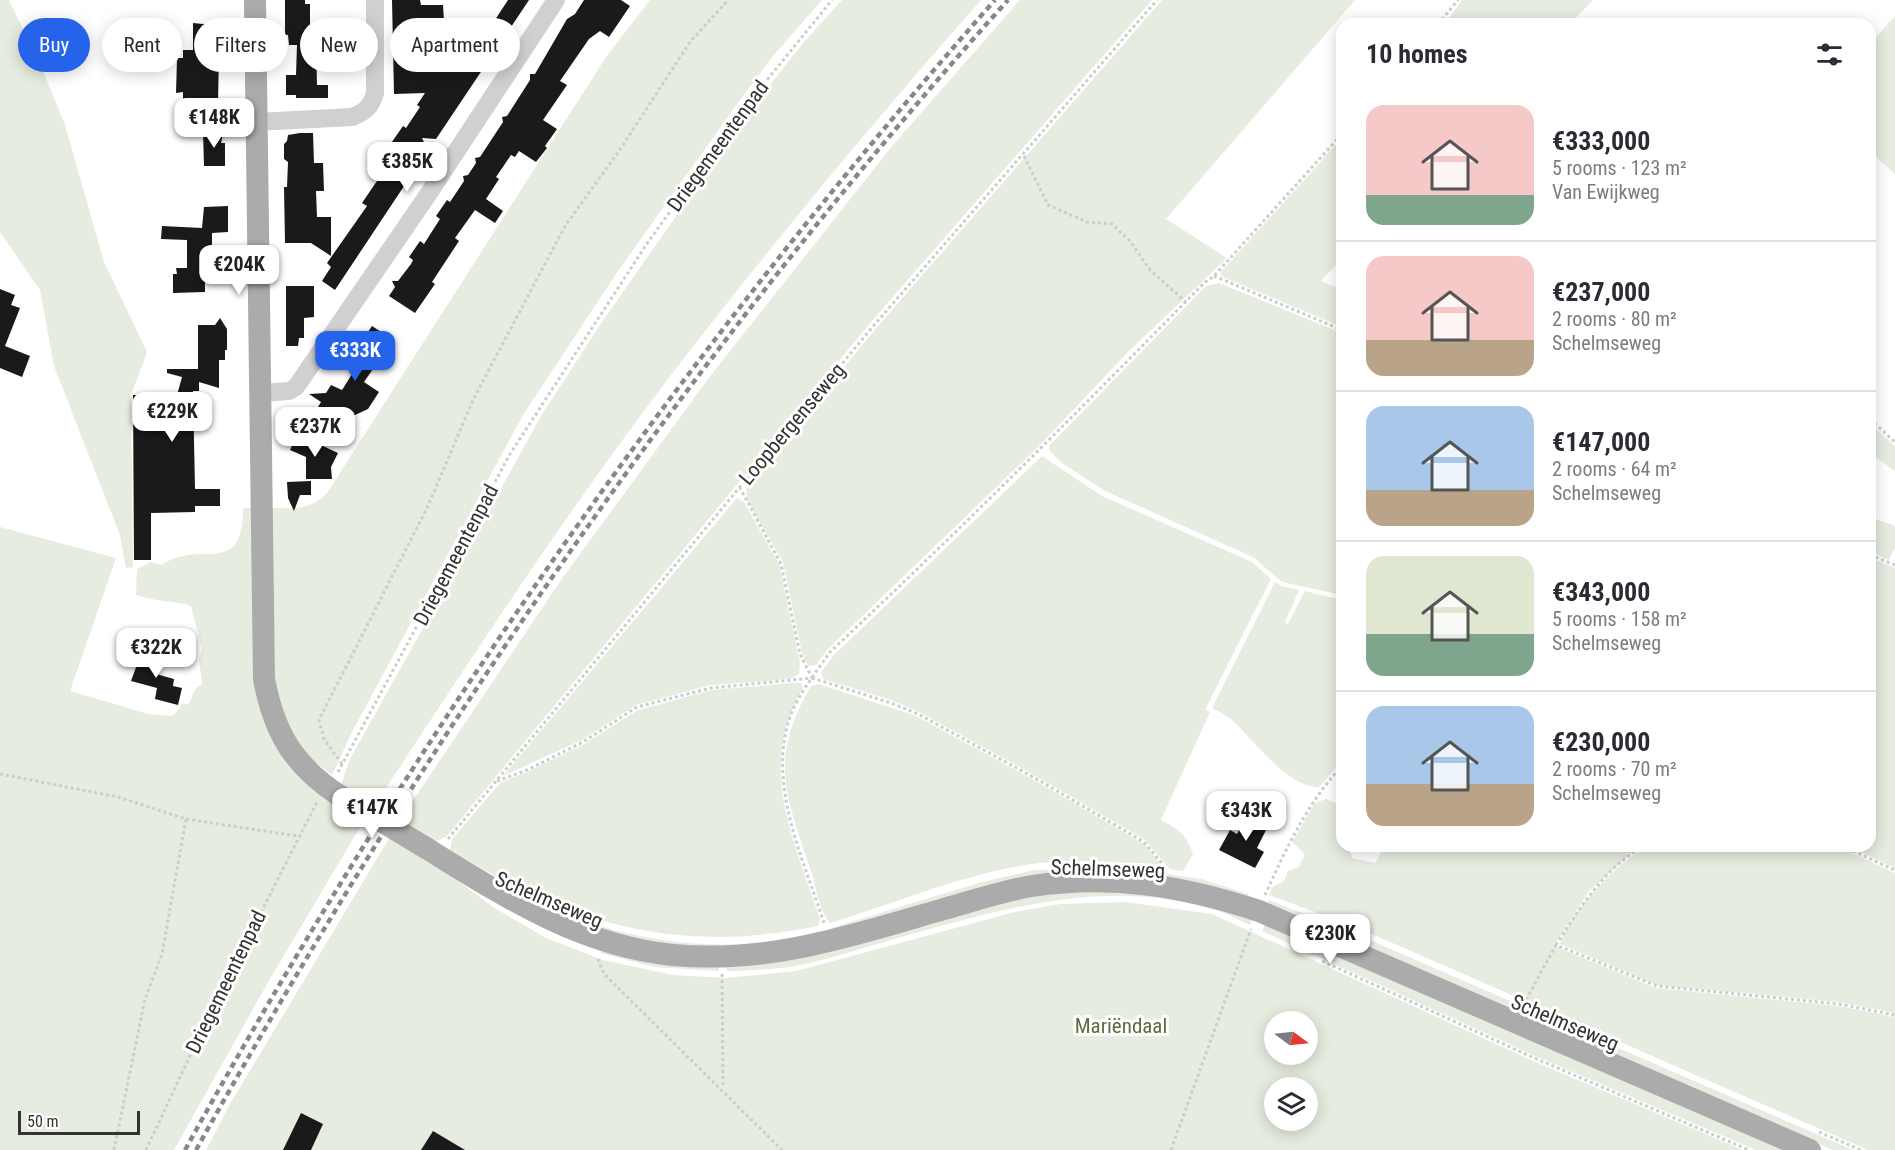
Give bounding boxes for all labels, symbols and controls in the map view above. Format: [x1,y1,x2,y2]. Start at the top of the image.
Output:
chip: Buy [18,18,90,72]
chip: Rent [102,18,182,72]
chip: Filters [194,18,288,72]
chip: New [300,18,378,72]
chip: Apartment [390,18,520,72]
icon: filters [1813,38,1846,71]
text: 10 homes [1366,39,1468,69]
street label: Driegemeentenpad [662,76,774,216]
pin: €148K [172,98,256,149]
text: €148K [188,105,240,129]
text: €333,000 [1552,126,1650,156]
icon: home [1414,129,1486,201]
pin: €385K [365,142,449,193]
text: €385K [381,149,433,173]
text: 5 rooms · 123 m² [1552,156,1687,180]
text: Van Ewijkweg [1552,180,1660,204]
pin: €204K [197,245,281,296]
text: €204K [213,252,265,276]
text: €237,000 [1552,277,1650,307]
icon: home [1414,280,1486,352]
text: 2 rooms · 80 m² [1552,307,1677,331]
pin: €333K [313,331,397,382]
text: Schelmseweg [1552,331,1661,355]
text: €333K [329,338,381,362]
street label: Loopbergenseweg [734,358,850,490]
pin: €229K [130,392,214,443]
text: €229K [146,399,198,423]
pin: €237K [273,407,357,458]
text: €237K [289,414,341,438]
text: €147,000 [1552,427,1650,457]
icon: home [1414,430,1486,502]
text: 2 rooms · 64 m² [1552,457,1677,481]
street label: Driegemeentenpad [409,481,503,629]
text: Schelmseweg [1552,481,1661,505]
text: €343,000 [1552,577,1650,607]
icon: home [1414,580,1486,652]
text: 5 rooms · 158 m² [1552,607,1687,631]
pin: €322K [114,628,198,679]
text: Schelmseweg [1552,631,1661,655]
text: €322K [130,635,182,659]
text: €230,000 [1552,727,1650,757]
icon: home [1414,730,1486,802]
text: 2 rooms · 70 m² [1552,757,1677,781]
text: Schelmseweg [1552,781,1661,805]
pin: €147K [330,788,414,839]
pin: €343K [1204,791,1288,842]
text: €147K [346,795,398,819]
text: €343K [1220,798,1272,822]
street label: Schelmseweg [1050,855,1166,883]
street label: Schelmseweg [492,867,606,933]
street label: Driegemeentenpad [181,907,271,1057]
pin: €230K [1288,914,1372,965]
text: €230K [1304,921,1356,945]
street label: Schelmseweg [1508,990,1622,1056]
north arrow [1264,1011,1318,1065]
map controls [1264,1011,1318,1131]
park label: Mariëndaal [1075,1014,1167,1038]
button: layers [1264,1077,1318,1131]
scale bar [18,1108,140,1136]
text: 50 m [27,1112,59,1131]

